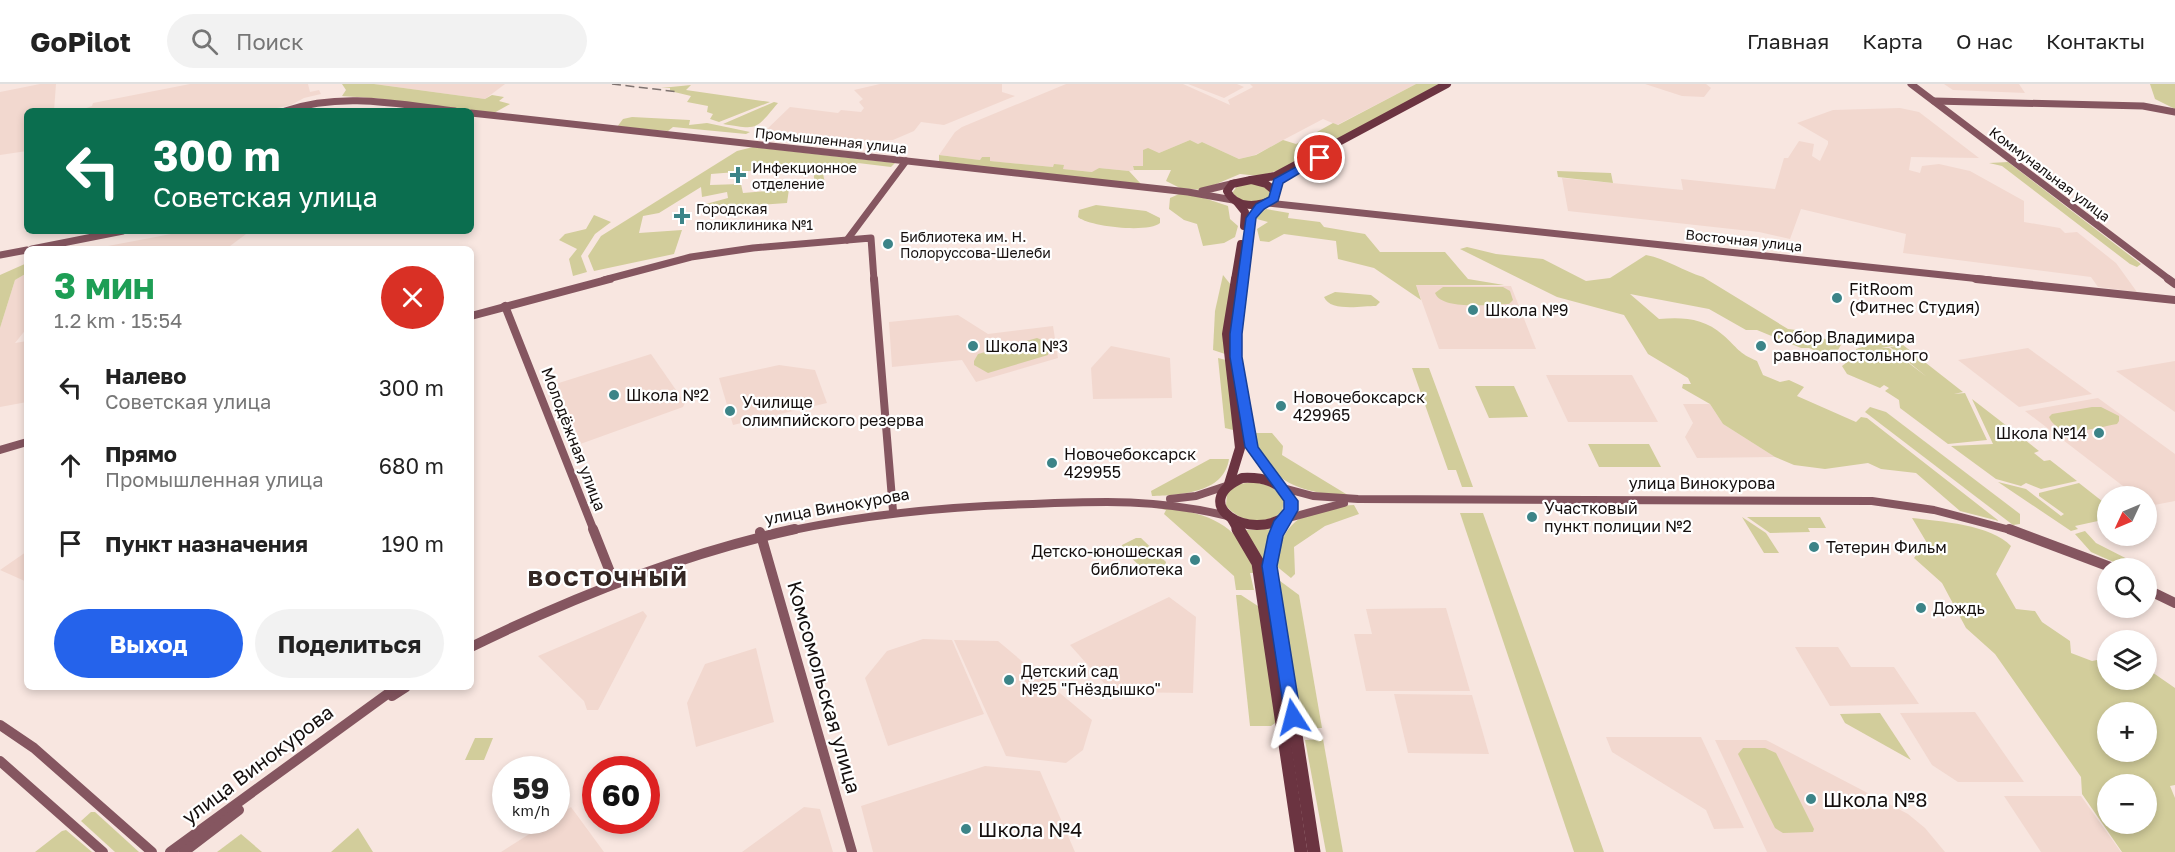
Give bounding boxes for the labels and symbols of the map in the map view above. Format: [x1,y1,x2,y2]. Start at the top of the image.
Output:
street label: Коммунальная улица [1986,123,2114,225]
street label: Промышленная улица [754,124,908,156]
pin [1294,132,1345,183]
place label: Инфекционное отделение [752,159,857,192]
marker: Инфекционное отделение [729,166,747,184]
place label: Городская поликлиника №1 [696,200,813,233]
marker: Городская поликлиника №1 [673,207,691,225]
street label: Восточная улица [1685,225,1803,255]
place label: Библиотека им. Н. Полоруссова-Шелеби [900,228,1051,261]
marker: Библиотека им. Н. Полоруссова-Шелеби [881,237,895,251]
place label: FitRoom (Фитнес Студия) [1849,279,1980,317]
marker: FitRoom (Фитнес Студия) [1830,291,1844,305]
place label: Школа №9 [1485,300,1568,320]
marker: Школа №9 [1466,303,1480,317]
place label: Собор Владимира равноапостольного [1773,327,1928,365]
place label: Школа №3 [985,336,1068,356]
marker: Школа №3 [966,339,980,353]
marker: Собор Владимира равноапостольного [1754,339,1768,353]
street label: Молодёжная улица [537,364,611,514]
place label: Школа №2 [626,385,709,405]
place label: Новочебоксарск 429965 [1293,387,1425,425]
marker: Школа №2 [607,388,621,402]
place label: Училище олимпийского резерва [742,392,924,430]
marker: Новочебоксарск 429965 [1274,399,1288,413]
marker: Училище олимпийского резерва [723,404,737,418]
place label: Школа №14 [1996,423,2087,443]
marker: Школа №14 [2092,426,2106,440]
place label: Новочебоксарск 429955 [1064,444,1196,482]
marker: Новочебоксарск 429955 [1045,456,1059,470]
street label: улица Винокурова [1629,473,1775,493]
street label: улица Винокурова [763,483,911,529]
north arrow [2097,486,2157,546]
place label: Участковый пункт полиции №2 [1544,498,1692,536]
marker: Участковый пункт полиции №2 [1525,510,1539,524]
place label: Тетерин Фильм [1826,537,1947,557]
marker: Тетерин Фильм [1807,540,1821,554]
place label: Детско-юношеская библиотека [1031,541,1183,579]
marker: Детско-юношеская библиотека [1188,553,1202,567]
district label: ВОСТОЧНЫЙ [528,564,688,591]
street label: Комсомольская улица [783,578,867,796]
place label: Дождь [1933,598,1985,618]
marker: Дождь [1914,601,1928,615]
place label: Детский сад №25 "Гнёздышко" [1021,661,1161,699]
marker: Детский сад №25 "Гнёздышко" [1002,673,1016,687]
position arrow [1261,685,1325,749]
street label: улица Винокурова [177,699,337,829]
speed limit sign: 60 [582,756,660,834]
place label: Школа №8 [1823,787,1927,811]
marker: Школа №8 [1804,792,1818,806]
place label: Школа №4 [978,817,1082,841]
marker: Школа №4 [959,822,973,836]

